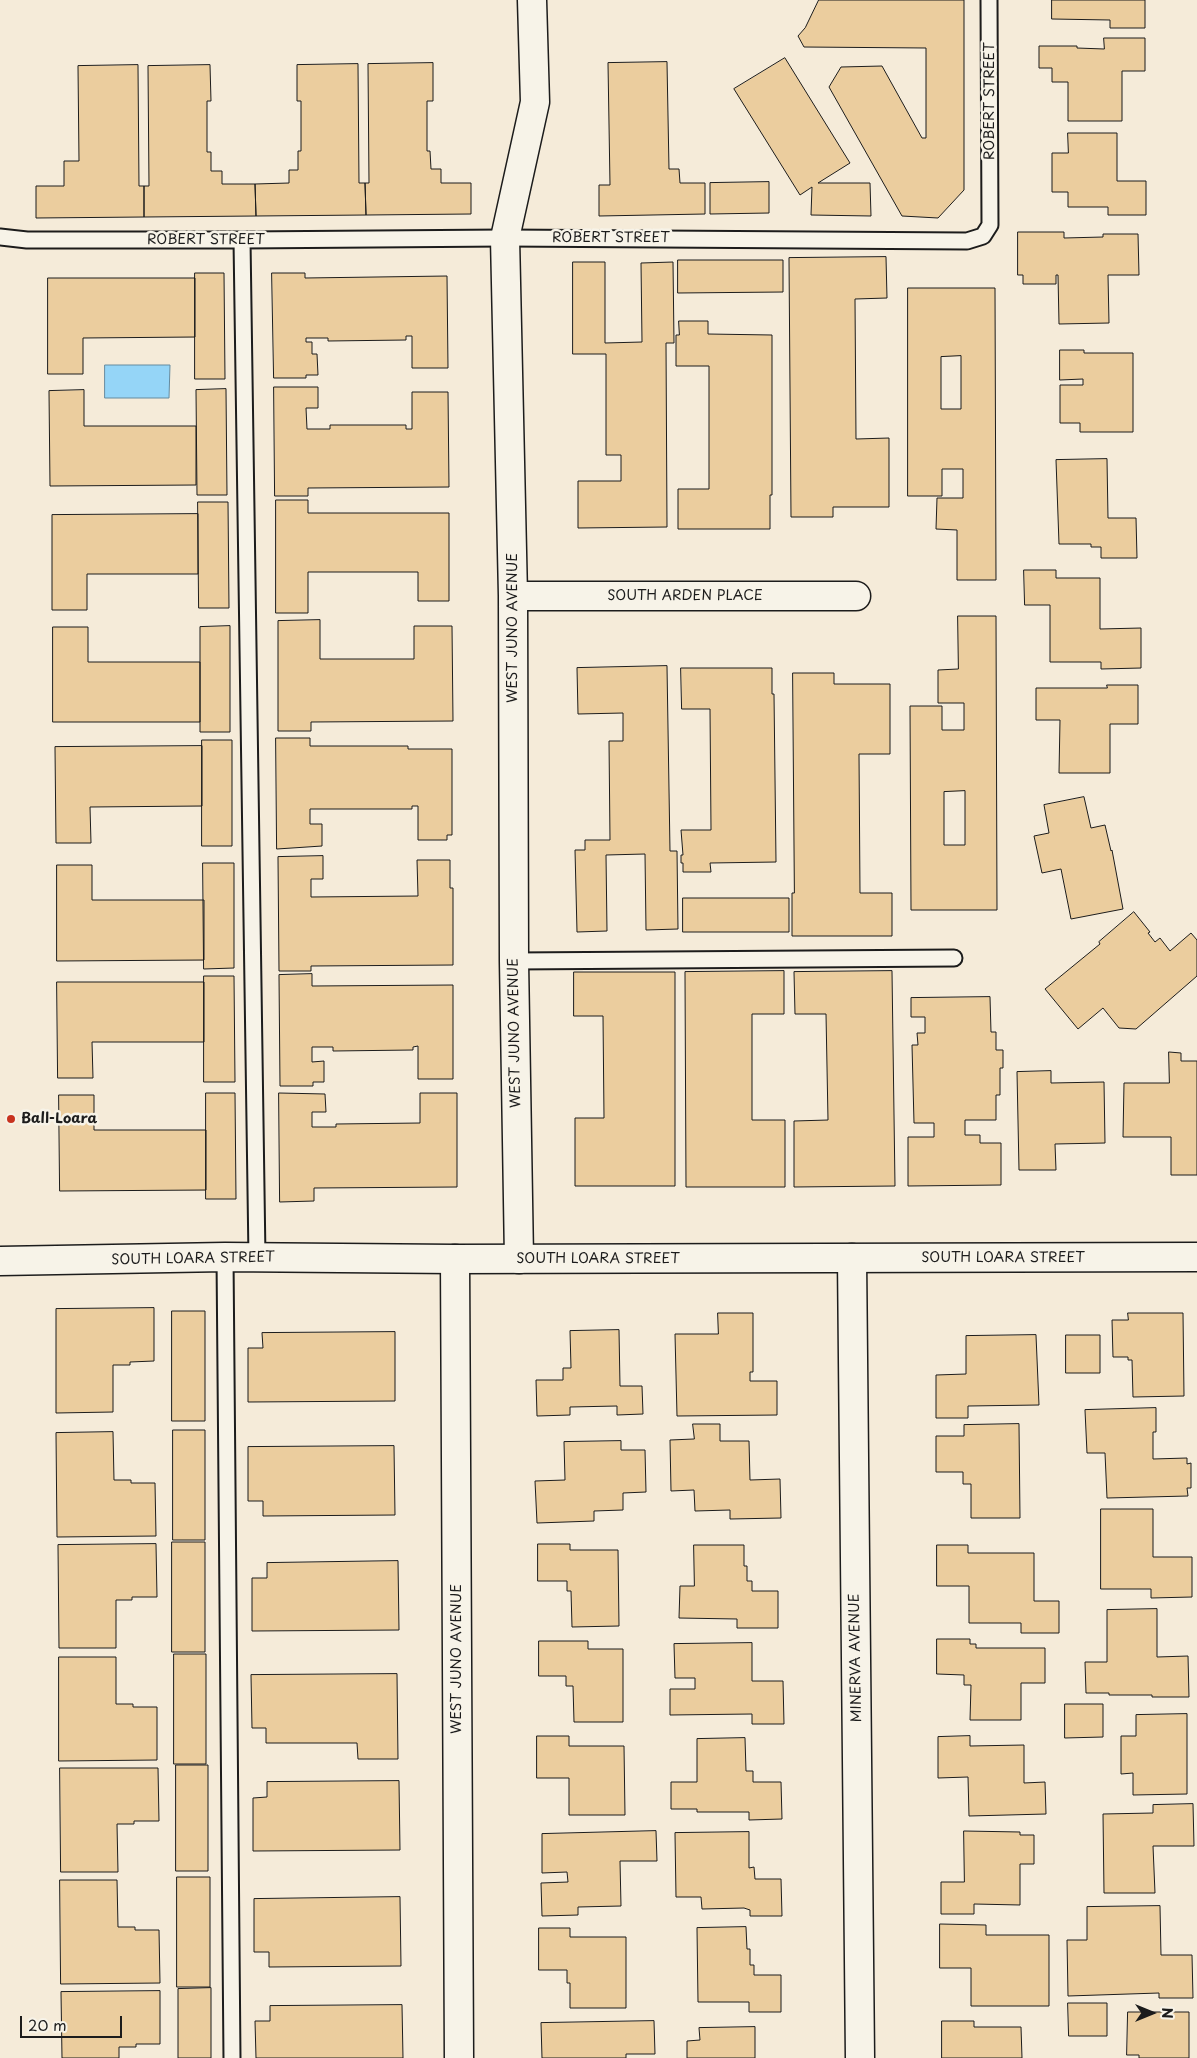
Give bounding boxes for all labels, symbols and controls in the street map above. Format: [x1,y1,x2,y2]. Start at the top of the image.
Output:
street label: ROBERT STREET [982,42,998,160]
street label: ROBERT STREET [552,230,670,246]
street label: ROBERT STREET [147,232,265,248]
street label: WEST JUNO AVENUE [505,553,521,703]
street label: SOUTH ARDEN PLACE [607,588,763,604]
street label: WEST JUNO AVENUE [505,958,525,1108]
place label: Ball-Loara [21,1111,97,1127]
marker: Ball-Loara [5,1113,17,1125]
street label: SOUTH LOARA STREET [111,1249,275,1269]
street label: SOUTH LOARA STREET [921,1250,1085,1266]
street label: SOUTH LOARA STREET [516,1251,680,1267]
street label: WEST JUNO AVENUE [449,1584,465,1734]
street label: MINERVA AVENUE [846,1593,866,1723]
north arrow [1127,1988,1177,2038]
scale bar [22,2006,125,2038]
text: N [1157,2007,1178,2019]
text: 20 m [28,2013,67,2036]

